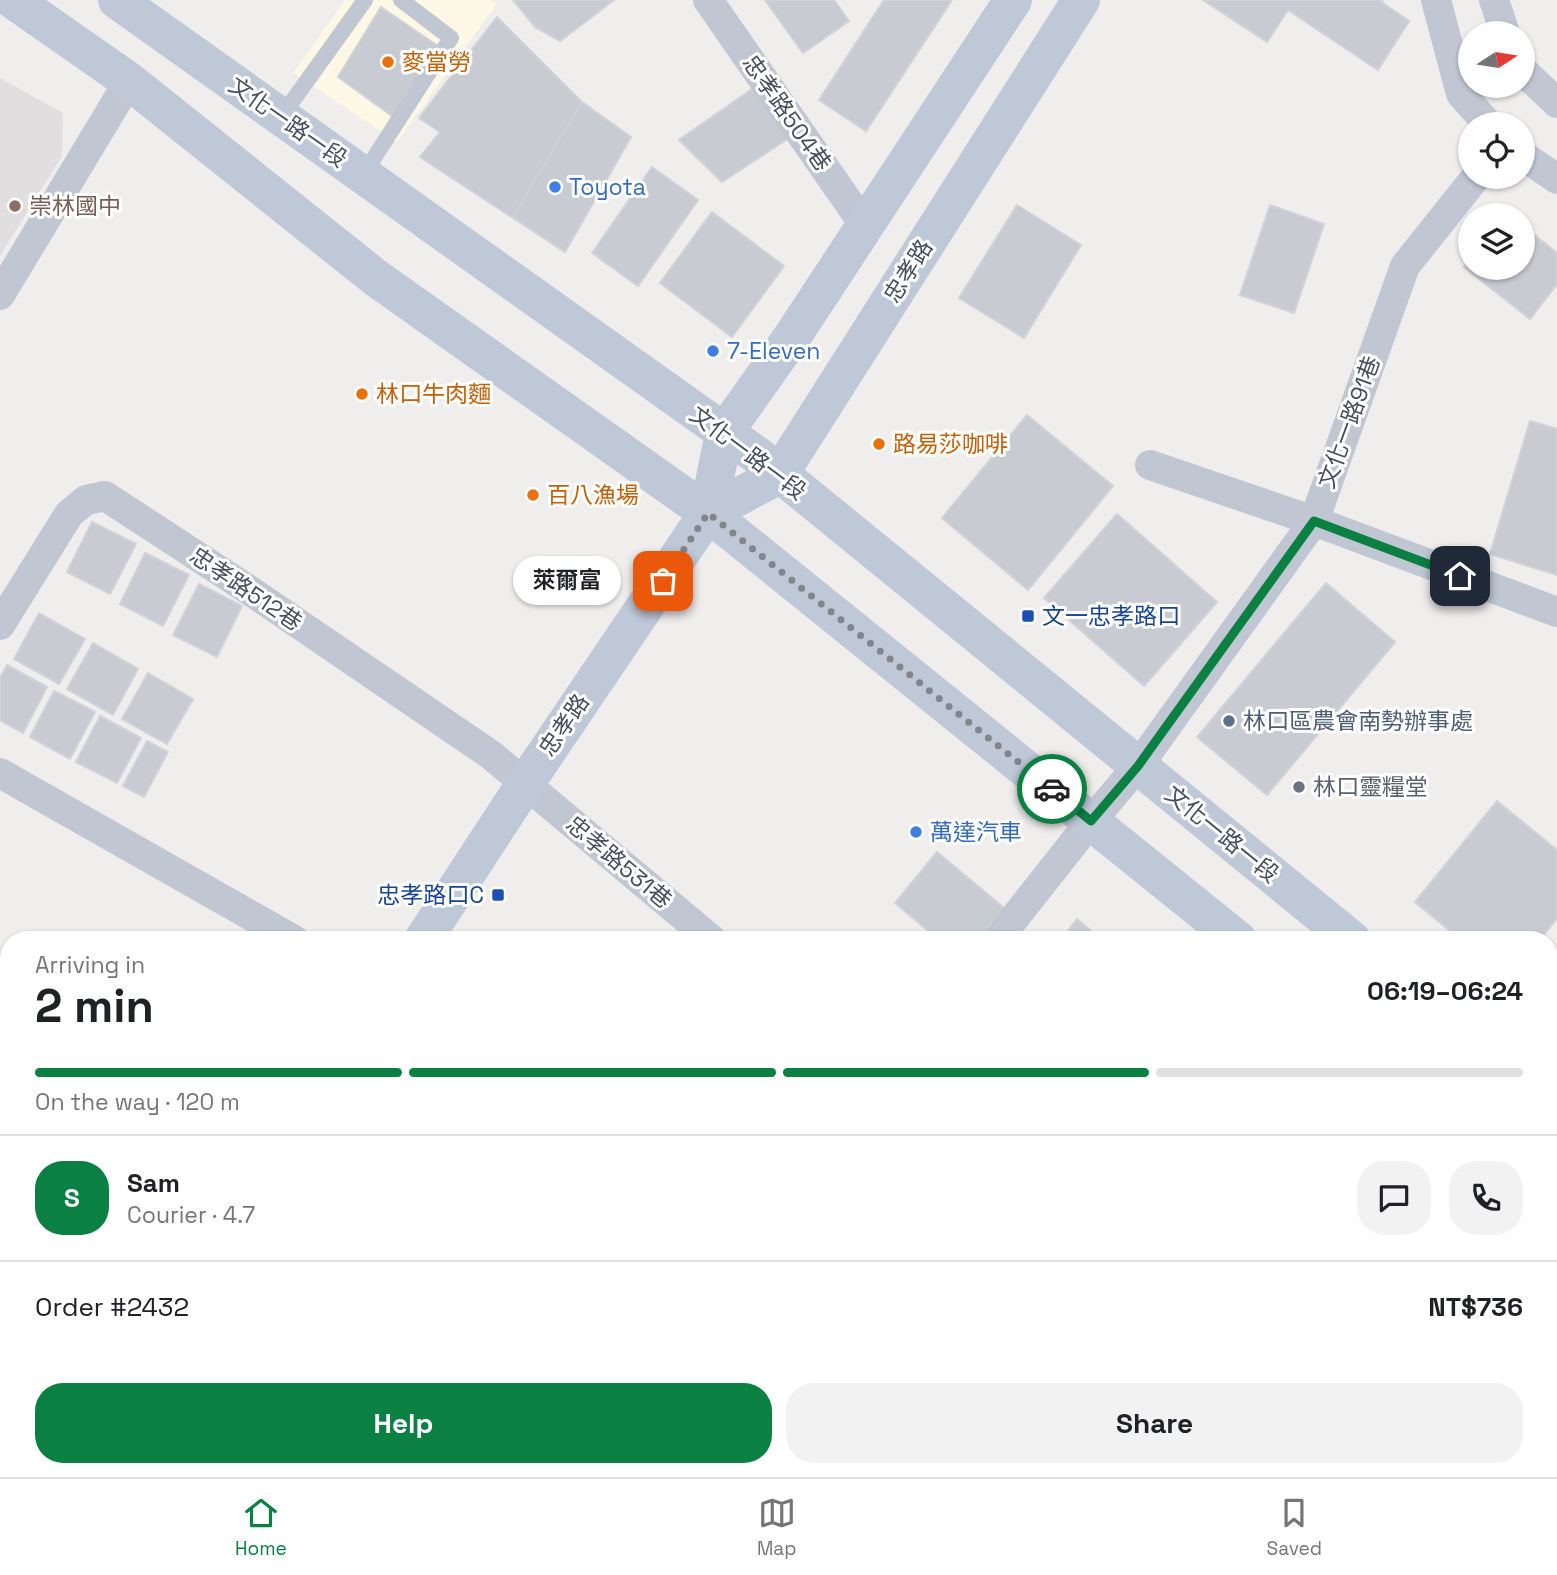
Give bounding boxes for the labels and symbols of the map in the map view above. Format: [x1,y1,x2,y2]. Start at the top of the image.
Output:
north arrow [1458,21,1535,98]
place label: 麥當勞 [402,47,471,77]
street label: 忠孝路504巷 [736,49,838,177]
marker: 麥當勞 [380,54,396,70]
street label: 文化一路一段 [223,70,353,174]
place label: Toyota [569,172,646,202]
marker: Toyota [547,179,563,195]
place label: 崇林國中 [29,191,121,221]
marker: 崇林國中 [7,198,23,214]
street label: 忠孝路 [877,234,939,308]
place label: 7-Eleven [727,336,820,366]
marker: 7-Eleven [705,343,721,359]
street label: 文化一路91巷 [1311,352,1387,492]
place label: 林口牛肉麵 [376,379,491,409]
marker: 林口牛肉麵 [354,386,370,402]
street label: 文化一路一段 [684,399,812,507]
place label: 路易莎咖啡 [893,429,1008,459]
marker: 路易莎咖啡 [871,436,887,452]
place label: 百八漁場 [547,480,639,510]
marker: 百八漁場 [525,487,541,503]
street label: 忠孝路512巷 [184,541,308,637]
pin [1430,546,1490,606]
pin [633,551,693,611]
callout: 萊爾富 [512,556,621,606]
place label: 文一忠孝路口 [1042,601,1180,631]
marker: 文一忠孝路口 [1020,608,1036,624]
street label: 忠孝路 [532,688,596,762]
place label: 林口區農會南勢辦事處 [1243,706,1473,736]
marker: 林口區農會南勢辦事處 [1221,713,1237,729]
courier [1017,754,1087,824]
place label: 林口靈糧堂 [1313,772,1428,802]
street label: 文化一路一段 [1159,779,1285,889]
marker: 林口靈糧堂 [1291,779,1307,795]
street label: 忠孝路531巷 [560,809,678,915]
place label: 萬達汽車 [930,817,1022,847]
marker: 萬達汽車 [908,824,924,840]
place label: 忠孝路口C [377,880,484,910]
marker: 忠孝路口C [490,887,506,903]

